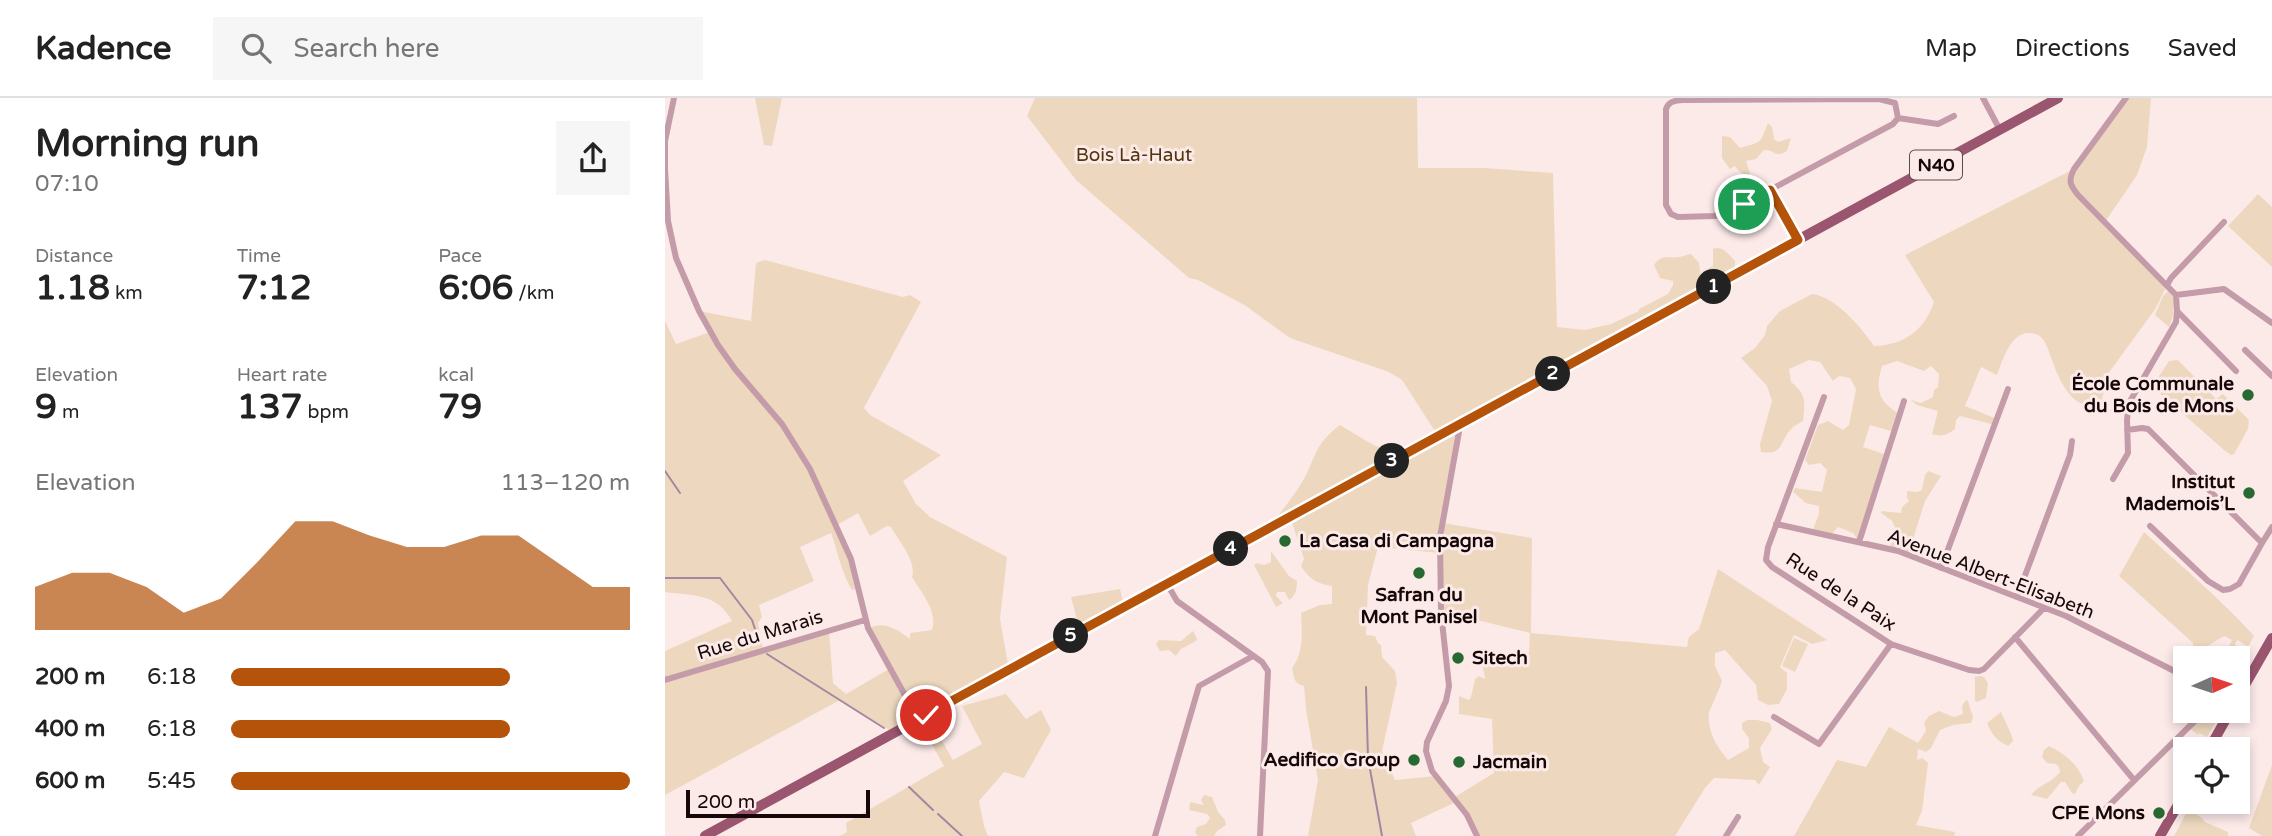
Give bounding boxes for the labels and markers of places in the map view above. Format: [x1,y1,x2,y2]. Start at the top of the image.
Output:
pin [1714,174,1774,234]
pin: 1 [1697,270,1731,304]
pin: 2 [1535,356,1571,392]
place label: École Communale du Bois de Mons [2072,372,2234,417]
marker: École Communale du Bois de Mons [2240,387,2256,403]
pin: 3 [1375,444,1409,478]
place label: Institut Mademois’L [2125,471,2236,515]
marker: Institut Mademois’L [2241,485,2257,501]
place label: La Casa di Campagna [1299,530,1494,553]
pin: 4 [1213,532,1249,566]
marker: La Casa di Campagna [1277,533,1293,549]
marker: Safran du Mont Panisel [1411,565,1427,581]
place label: Safran du Mont Panisel [1360,584,1478,628]
pin: 5 [1053,618,1089,654]
place label: Sitech [1472,647,1528,669]
marker: Sitech [1450,650,1466,666]
pin [896,685,956,745]
place label: Aedifico Group [1263,749,1400,772]
place label: Jacmain [1472,751,1547,773]
marker: Aedifico Group [1406,752,1422,768]
marker: Jacmain [1451,754,1467,770]
place label: CPE Mons [2052,802,2145,824]
marker: CPE Mons [2151,805,2167,821]

